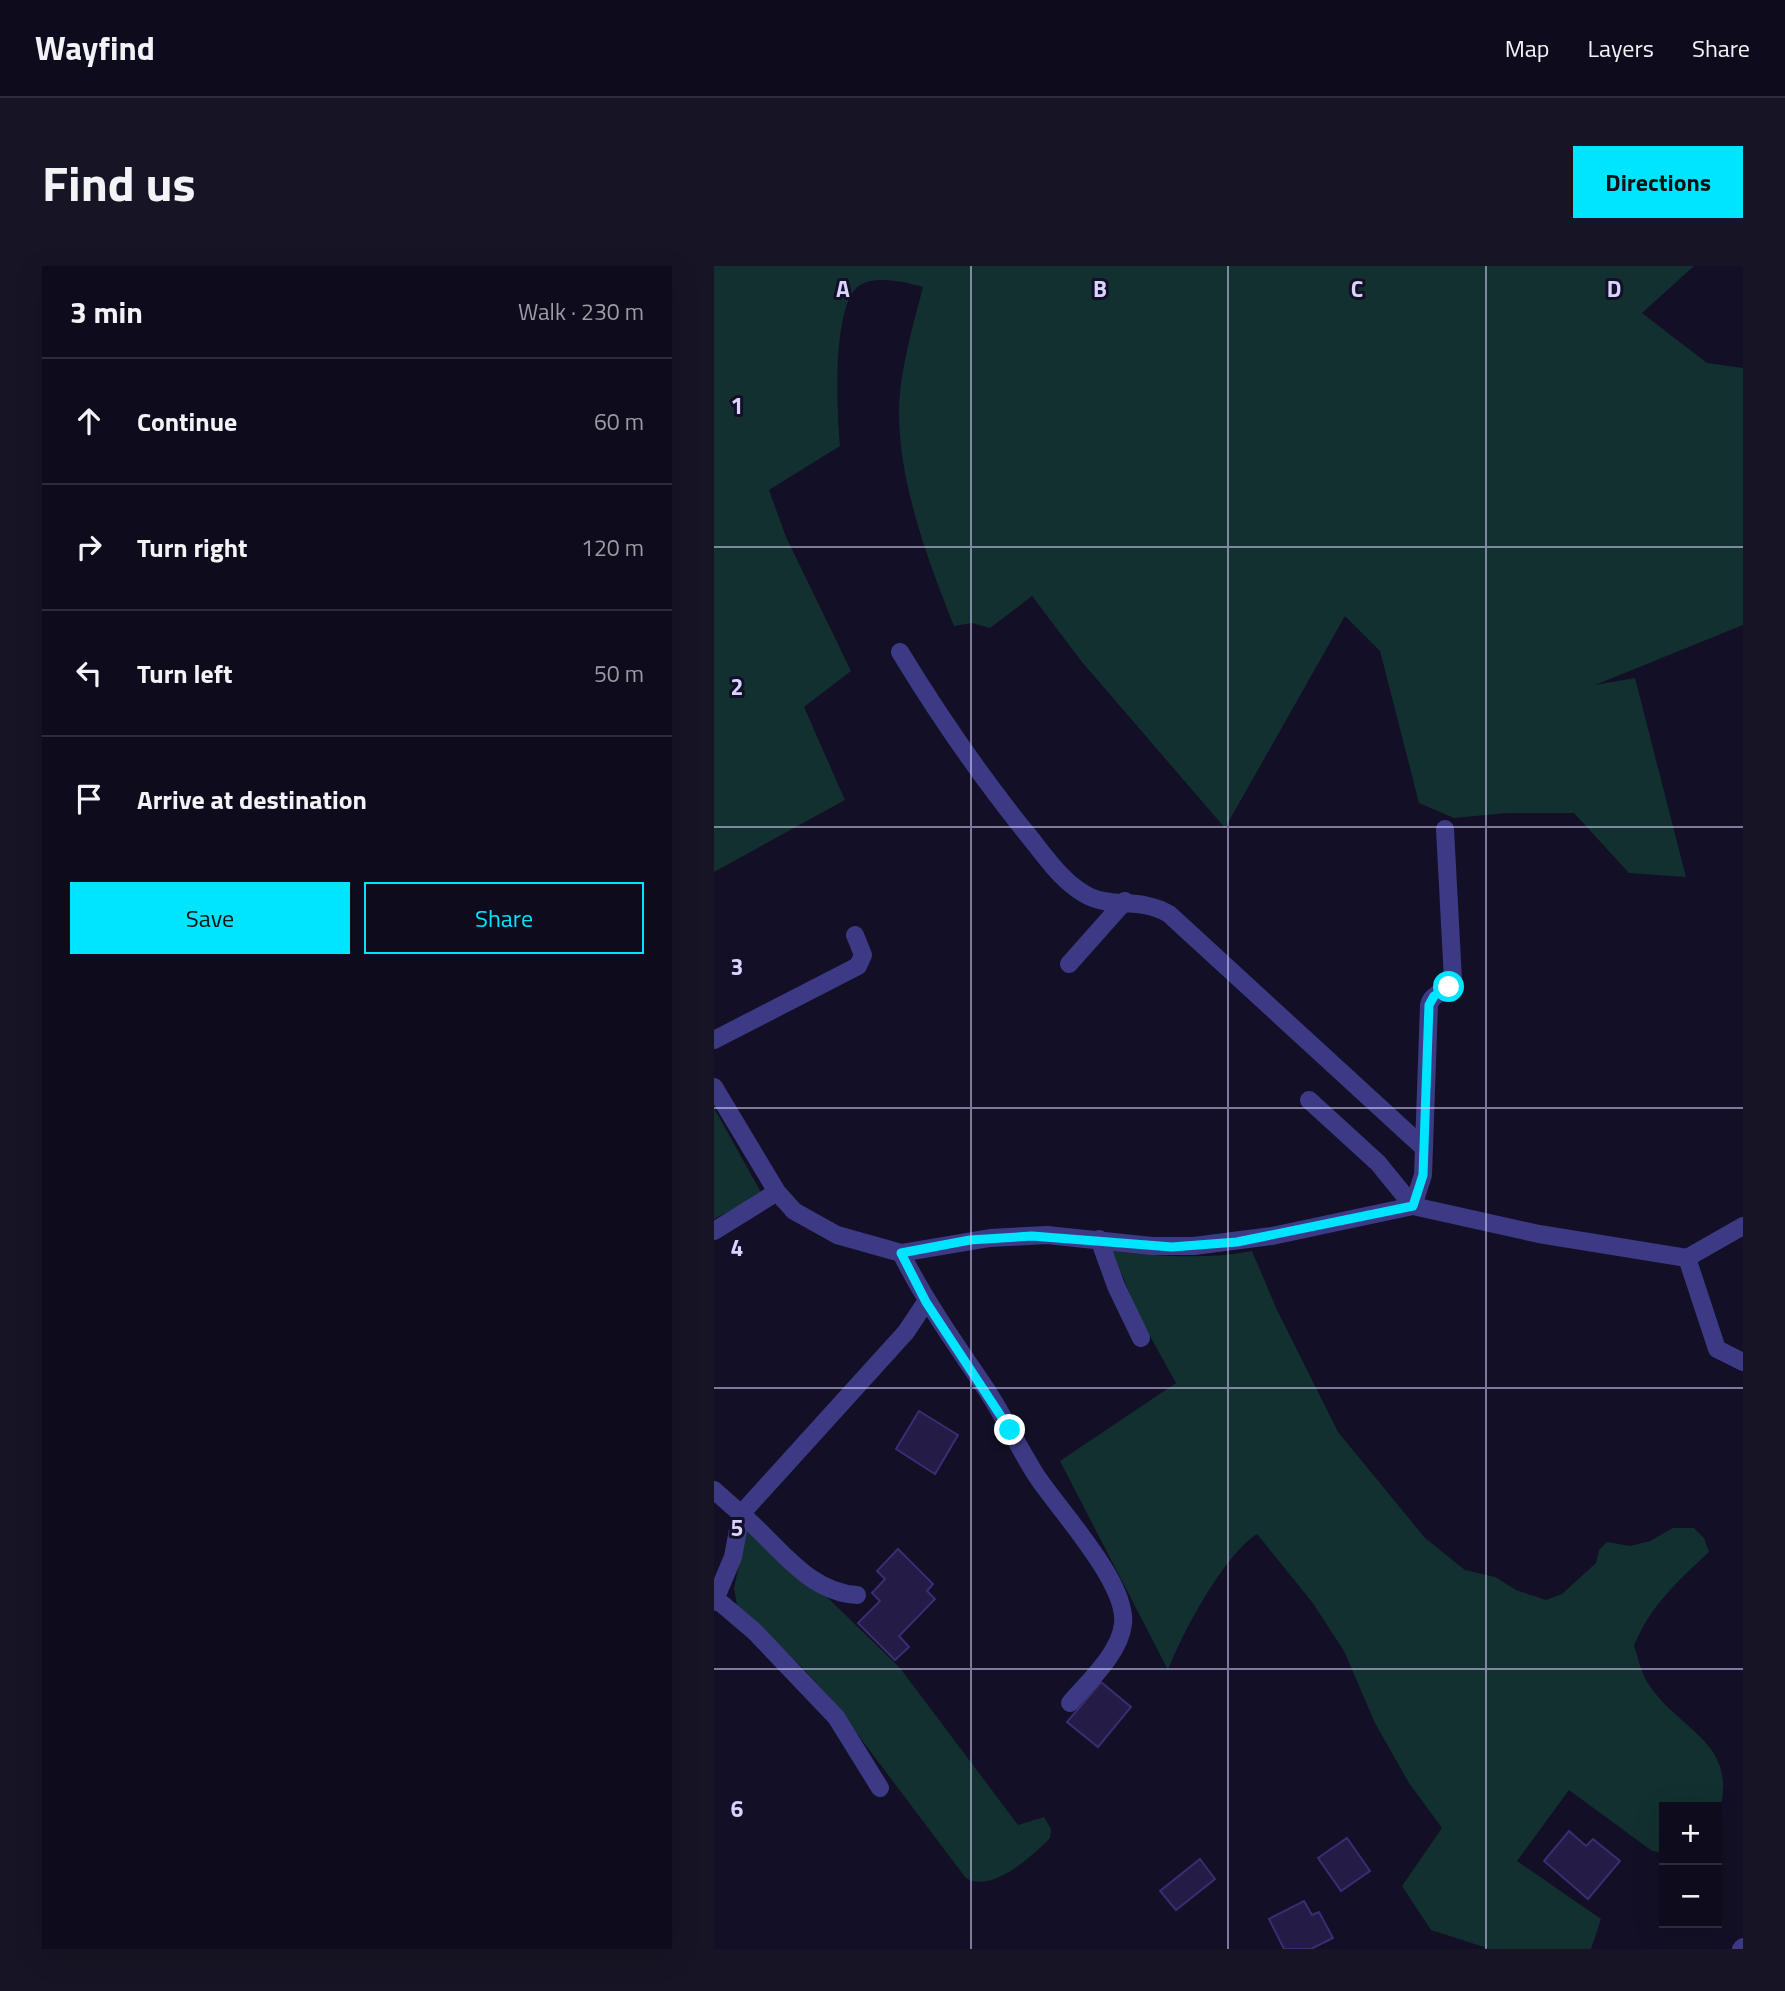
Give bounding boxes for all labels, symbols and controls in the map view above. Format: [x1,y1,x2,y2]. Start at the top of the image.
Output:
text: Wayfind [35,23,155,73]
text: Map [1505,30,1550,66]
text: Layers [1588,30,1654,66]
text: Share [1692,30,1750,66]
text: Find us [42,145,196,220]
button: Directions [1573,146,1743,218]
text: A [836,271,850,306]
text: B [1093,271,1107,306]
text: C [1351,271,1363,306]
text: D [1607,271,1621,306]
text: 3 min [70,289,143,335]
text: Walk · 230 m [518,294,644,329]
text: 1 [731,388,743,423]
icon: ahead [70,402,108,440]
text: Continue [137,402,237,441]
text: 60 m [594,404,644,439]
icon: right [70,528,108,566]
text: Turn right [137,528,248,567]
text: 120 m [581,530,644,565]
icon: left [70,654,108,692]
text: Turn left [137,654,232,693]
text: 50 m [594,656,644,691]
text: 2 [731,669,743,704]
icon: arrive [70,780,108,818]
text: Arrive at destination [137,780,367,819]
button: Save [70,882,350,954]
button: Share [364,882,644,954]
text: 3 [731,949,743,984]
route start [1433,971,1464,1002]
text: 4 [731,1230,743,1265]
route end [994,1414,1025,1445]
text: 5 [731,1510,743,1545]
text: 6 [731,1791,744,1826]
map controls [1659,1802,1722,1928]
button: + [1659,1802,1722,1865]
button: − [1659,1865,1722,1928]

